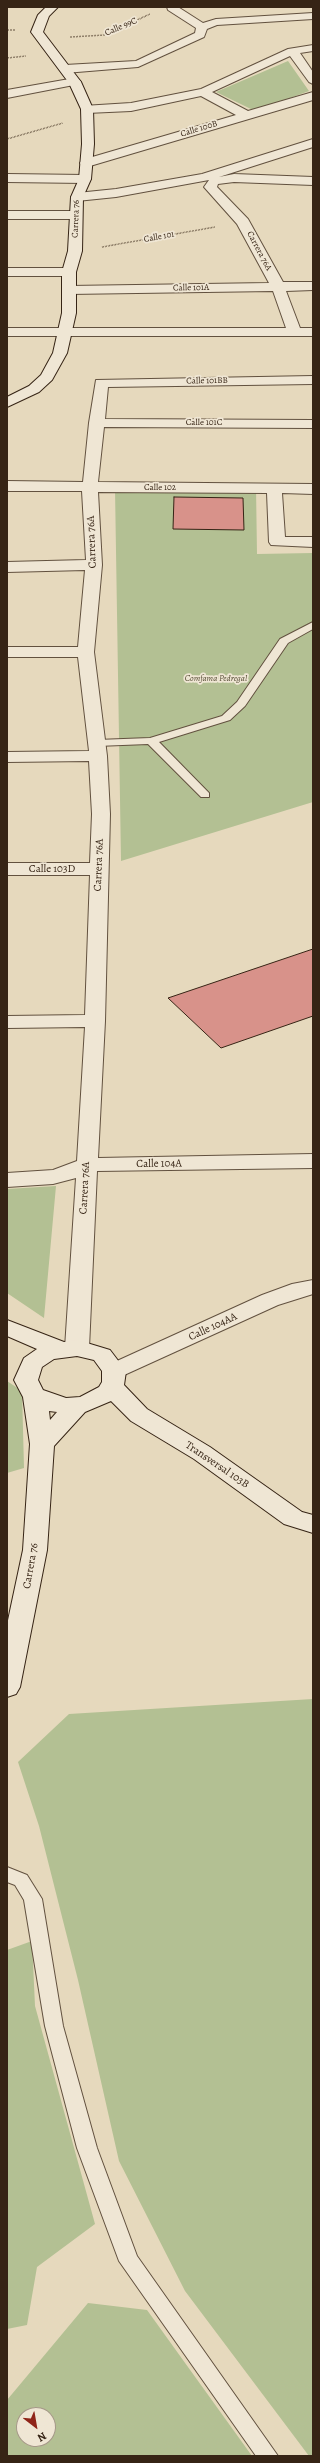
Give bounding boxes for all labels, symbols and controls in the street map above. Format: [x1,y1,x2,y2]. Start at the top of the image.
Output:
street label: Calle 99C [103,15,139,39]
street label: Calle 100B [179,118,219,140]
street label: Carrera 76 [70,200,82,238]
street label: Calle 101 [143,229,175,245]
street label: Carrera 76A [244,229,274,273]
street label: Calle 101A [173,282,209,294]
street label: Calle 101BB [186,375,228,387]
street label: Calle 101C [186,418,222,428]
street label: Calle 102 [144,483,176,493]
street label: Carrera 76A [84,515,100,569]
park label: Comfama Pedregal [185,674,247,684]
street label: Carrera 76A [91,838,107,892]
street label: Calle 103D [29,862,75,876]
street label: Calle 104A [136,1157,182,1171]
street label: Carrera 76A [77,1161,93,1215]
street label: Calle 104AA [187,1310,239,1344]
street label: Transversal 103B [182,1439,252,1491]
street label: Carrera 76 [20,1542,42,1590]
north arrow [16,2407,56,2447]
text: N [35,2428,49,2445]

